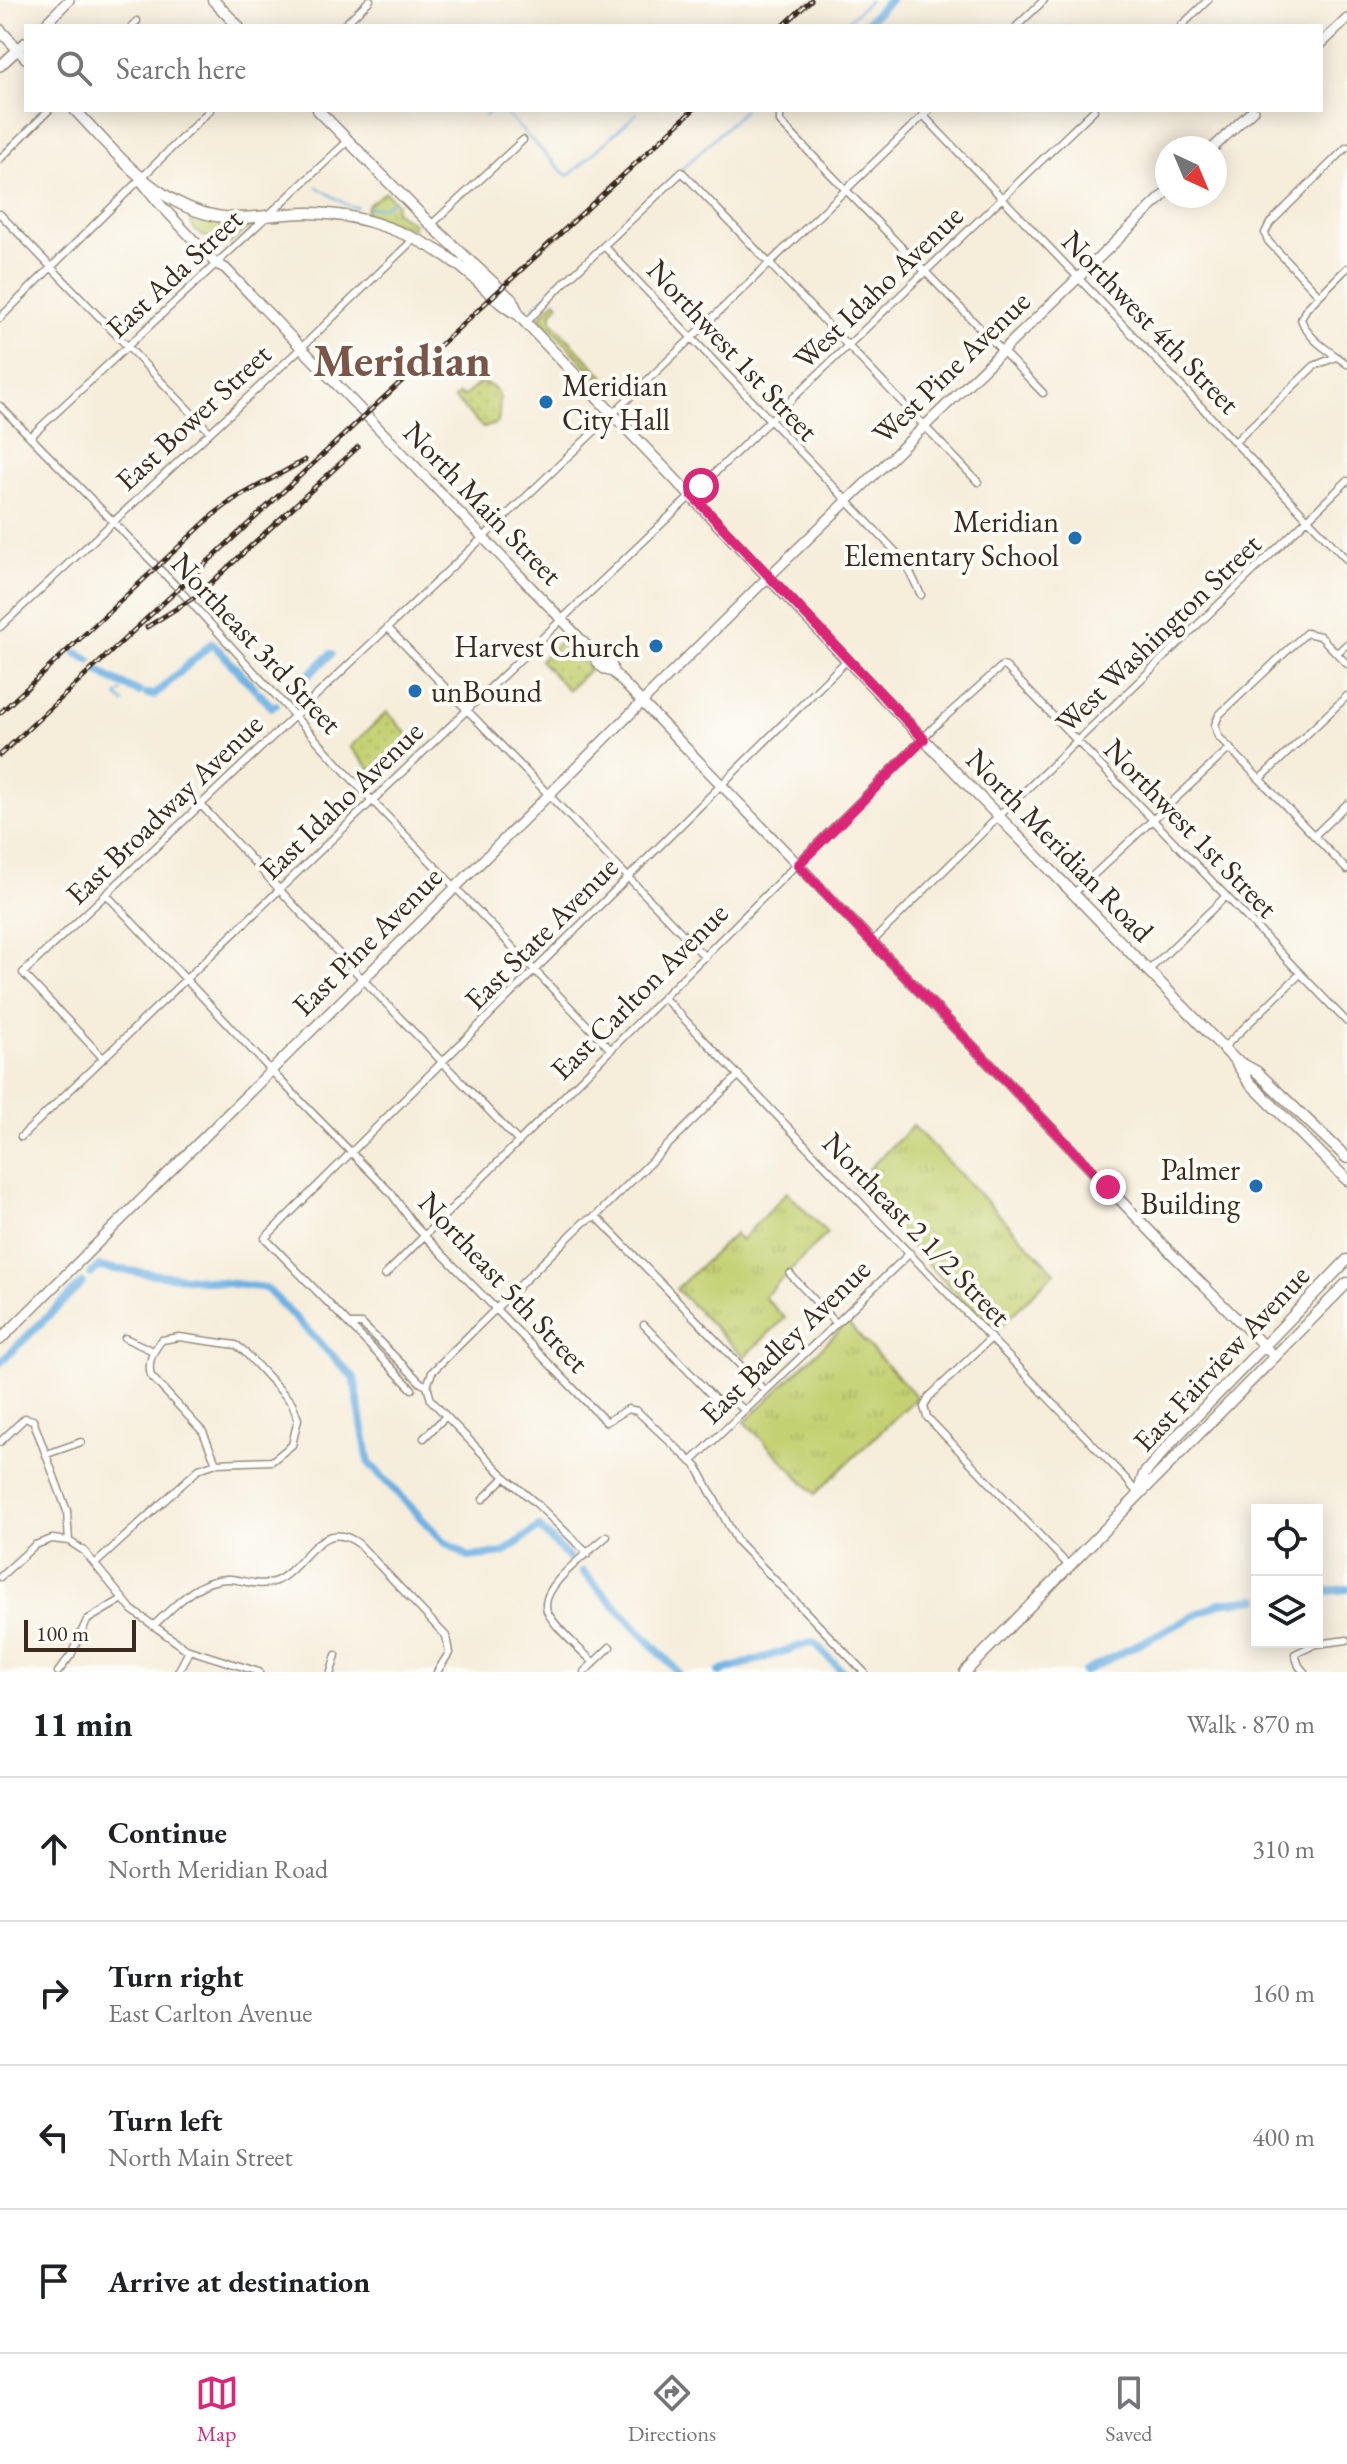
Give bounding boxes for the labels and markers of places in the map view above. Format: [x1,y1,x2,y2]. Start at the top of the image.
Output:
place label: Meridian City Hall [562,366,670,439]
marker: Meridian City Hall [537,393,555,411]
place label: Meridian Elementary School [844,502,1059,575]
marker: Meridian Elementary School [1066,529,1084,547]
place label: Harvest Church [454,627,640,666]
marker: Harvest Church [647,637,665,655]
place label: unBound [431,672,543,711]
marker: unBound [406,682,424,700]
place label: Palmer Building [1141,1150,1241,1223]
marker: Palmer Building [1247,1177,1265,1195]

